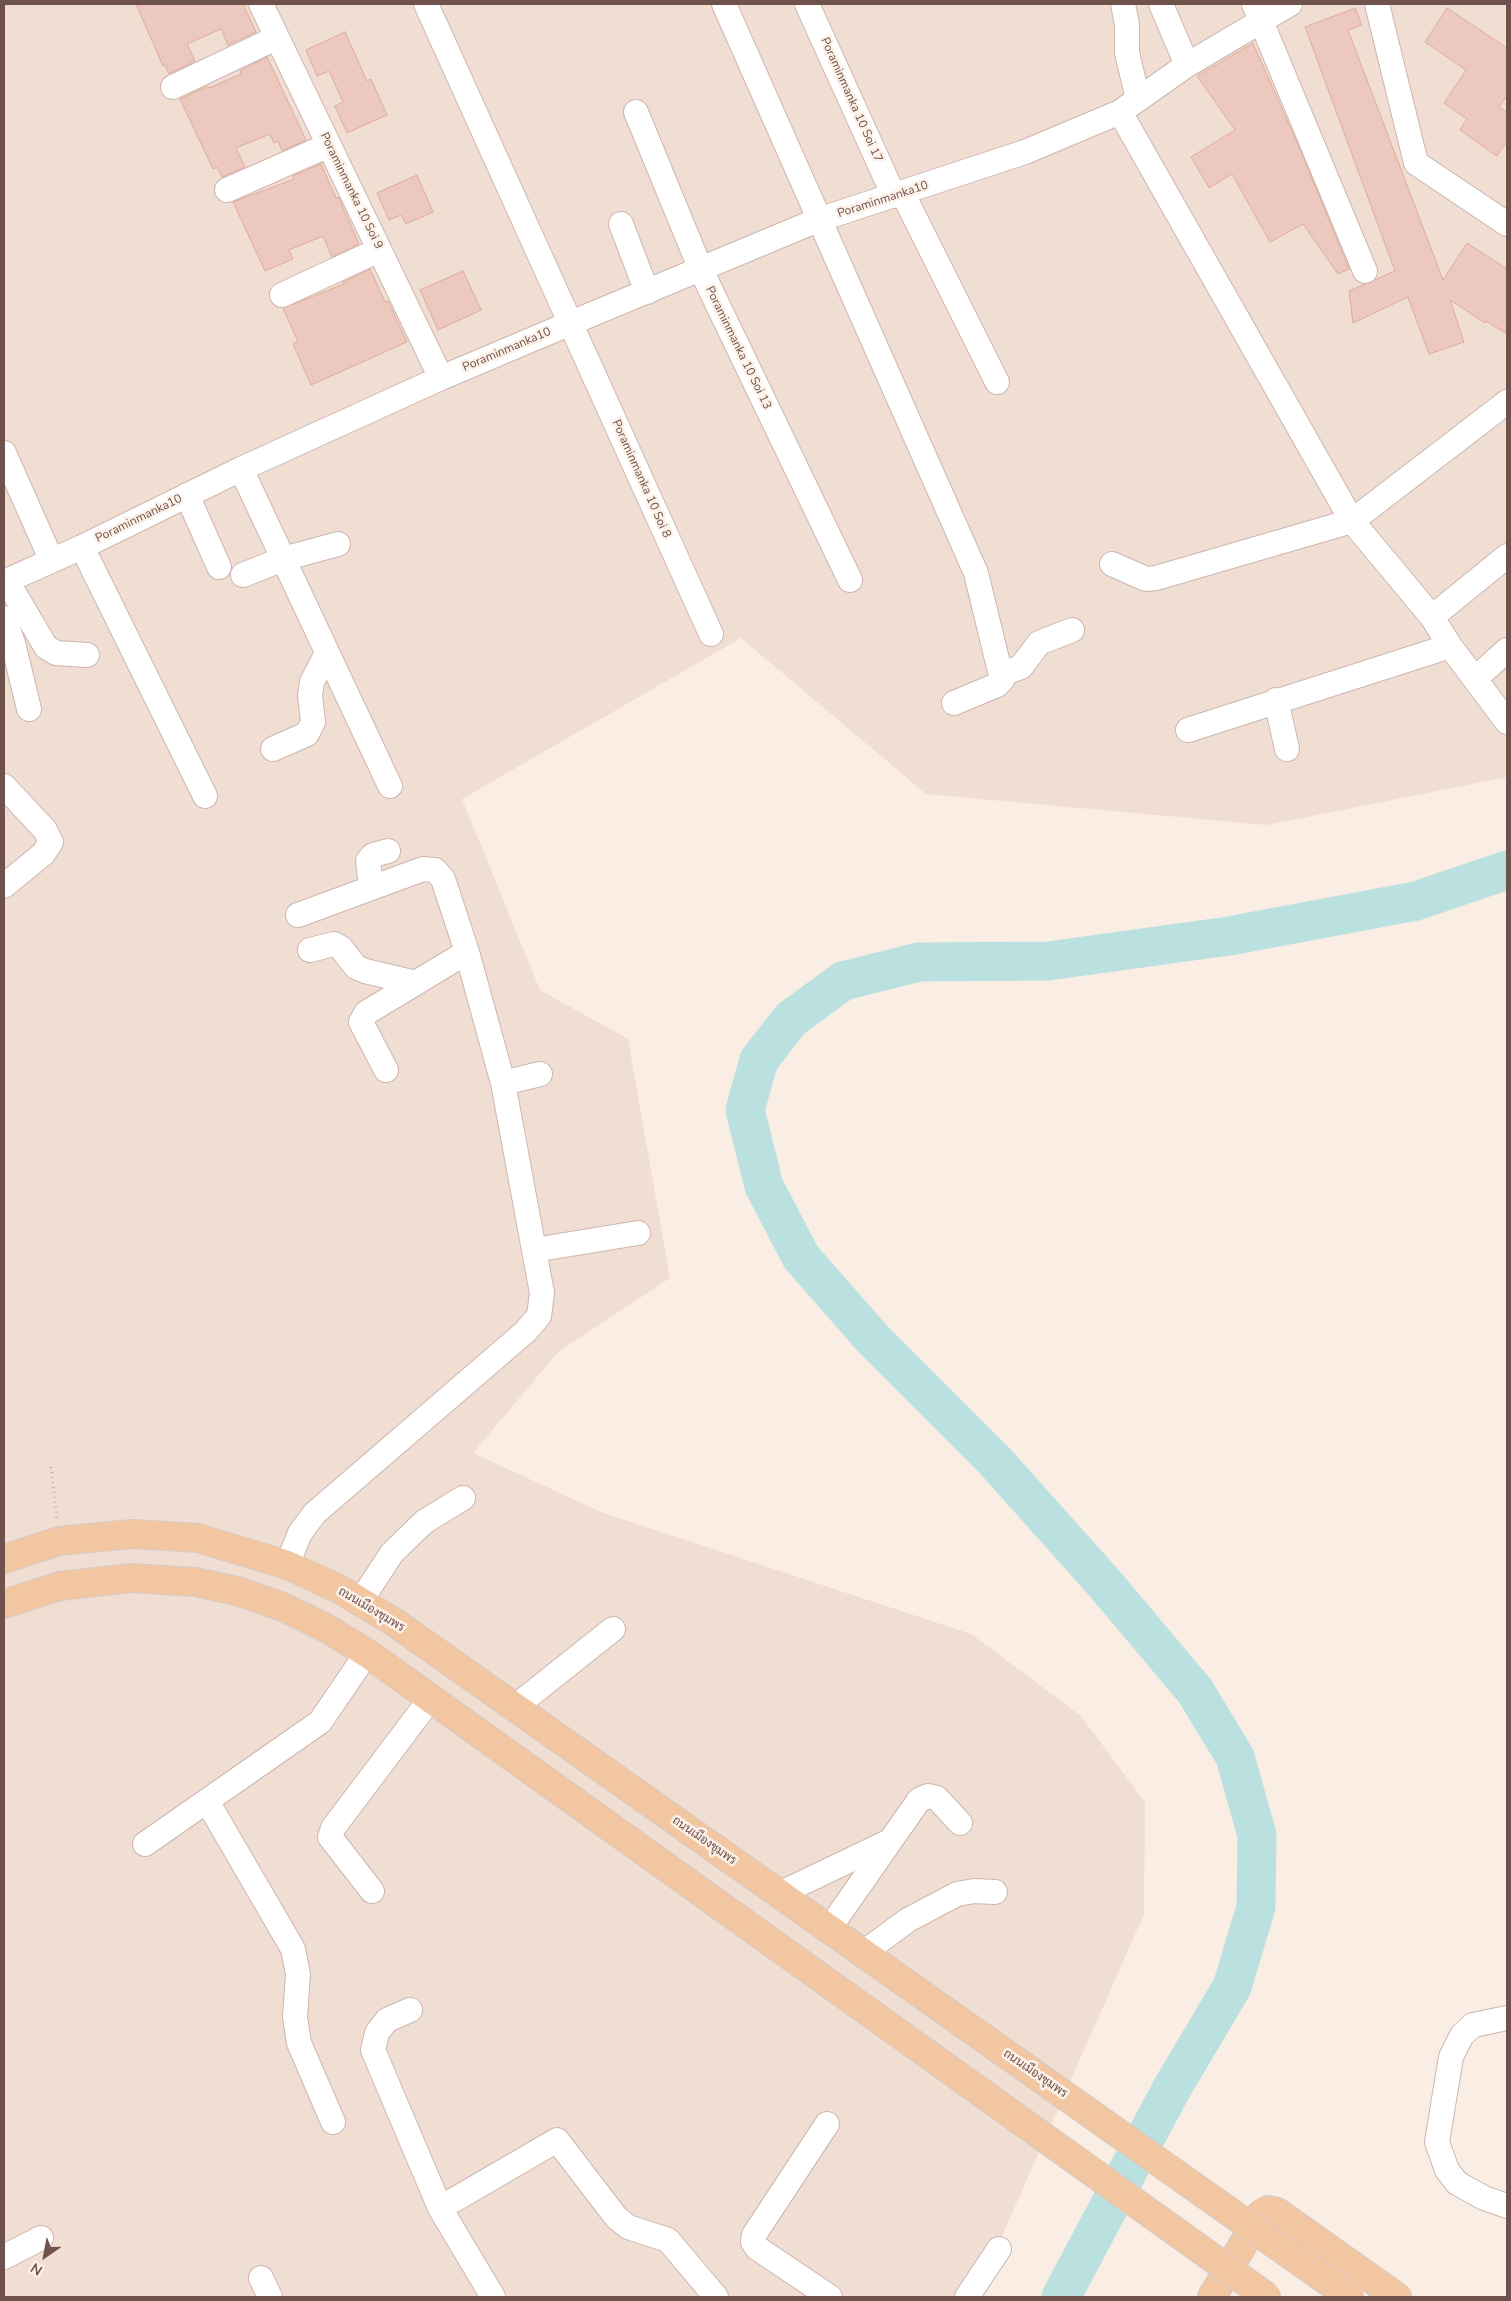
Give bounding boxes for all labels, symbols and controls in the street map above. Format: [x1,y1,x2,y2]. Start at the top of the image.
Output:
street label: Poraminmanka 10 Soi 17 [817,35,885,165]
street label: Poraminmanka 10 Soi 9 [316,130,386,252]
street label: Poraminmanka10 [836,179,930,221]
street label: Poraminmanka 10 Soi 13 [702,284,774,412]
street label: Poraminmanka10 [461,325,553,375]
street label: Poraminmanka 10 Soi 8 [608,418,674,540]
street label: Poraminmanka10 [93,492,185,546]
street label: ถนนเมืองชุมพร [335,1585,407,1635]
street label: ถนนเมืองชุมพร [669,1814,739,1868]
street label: ถนนเมืองชุมพร [1000,2047,1070,2101]
north arrow [20,2231,70,2281]
text: N [27,2258,46,2280]

